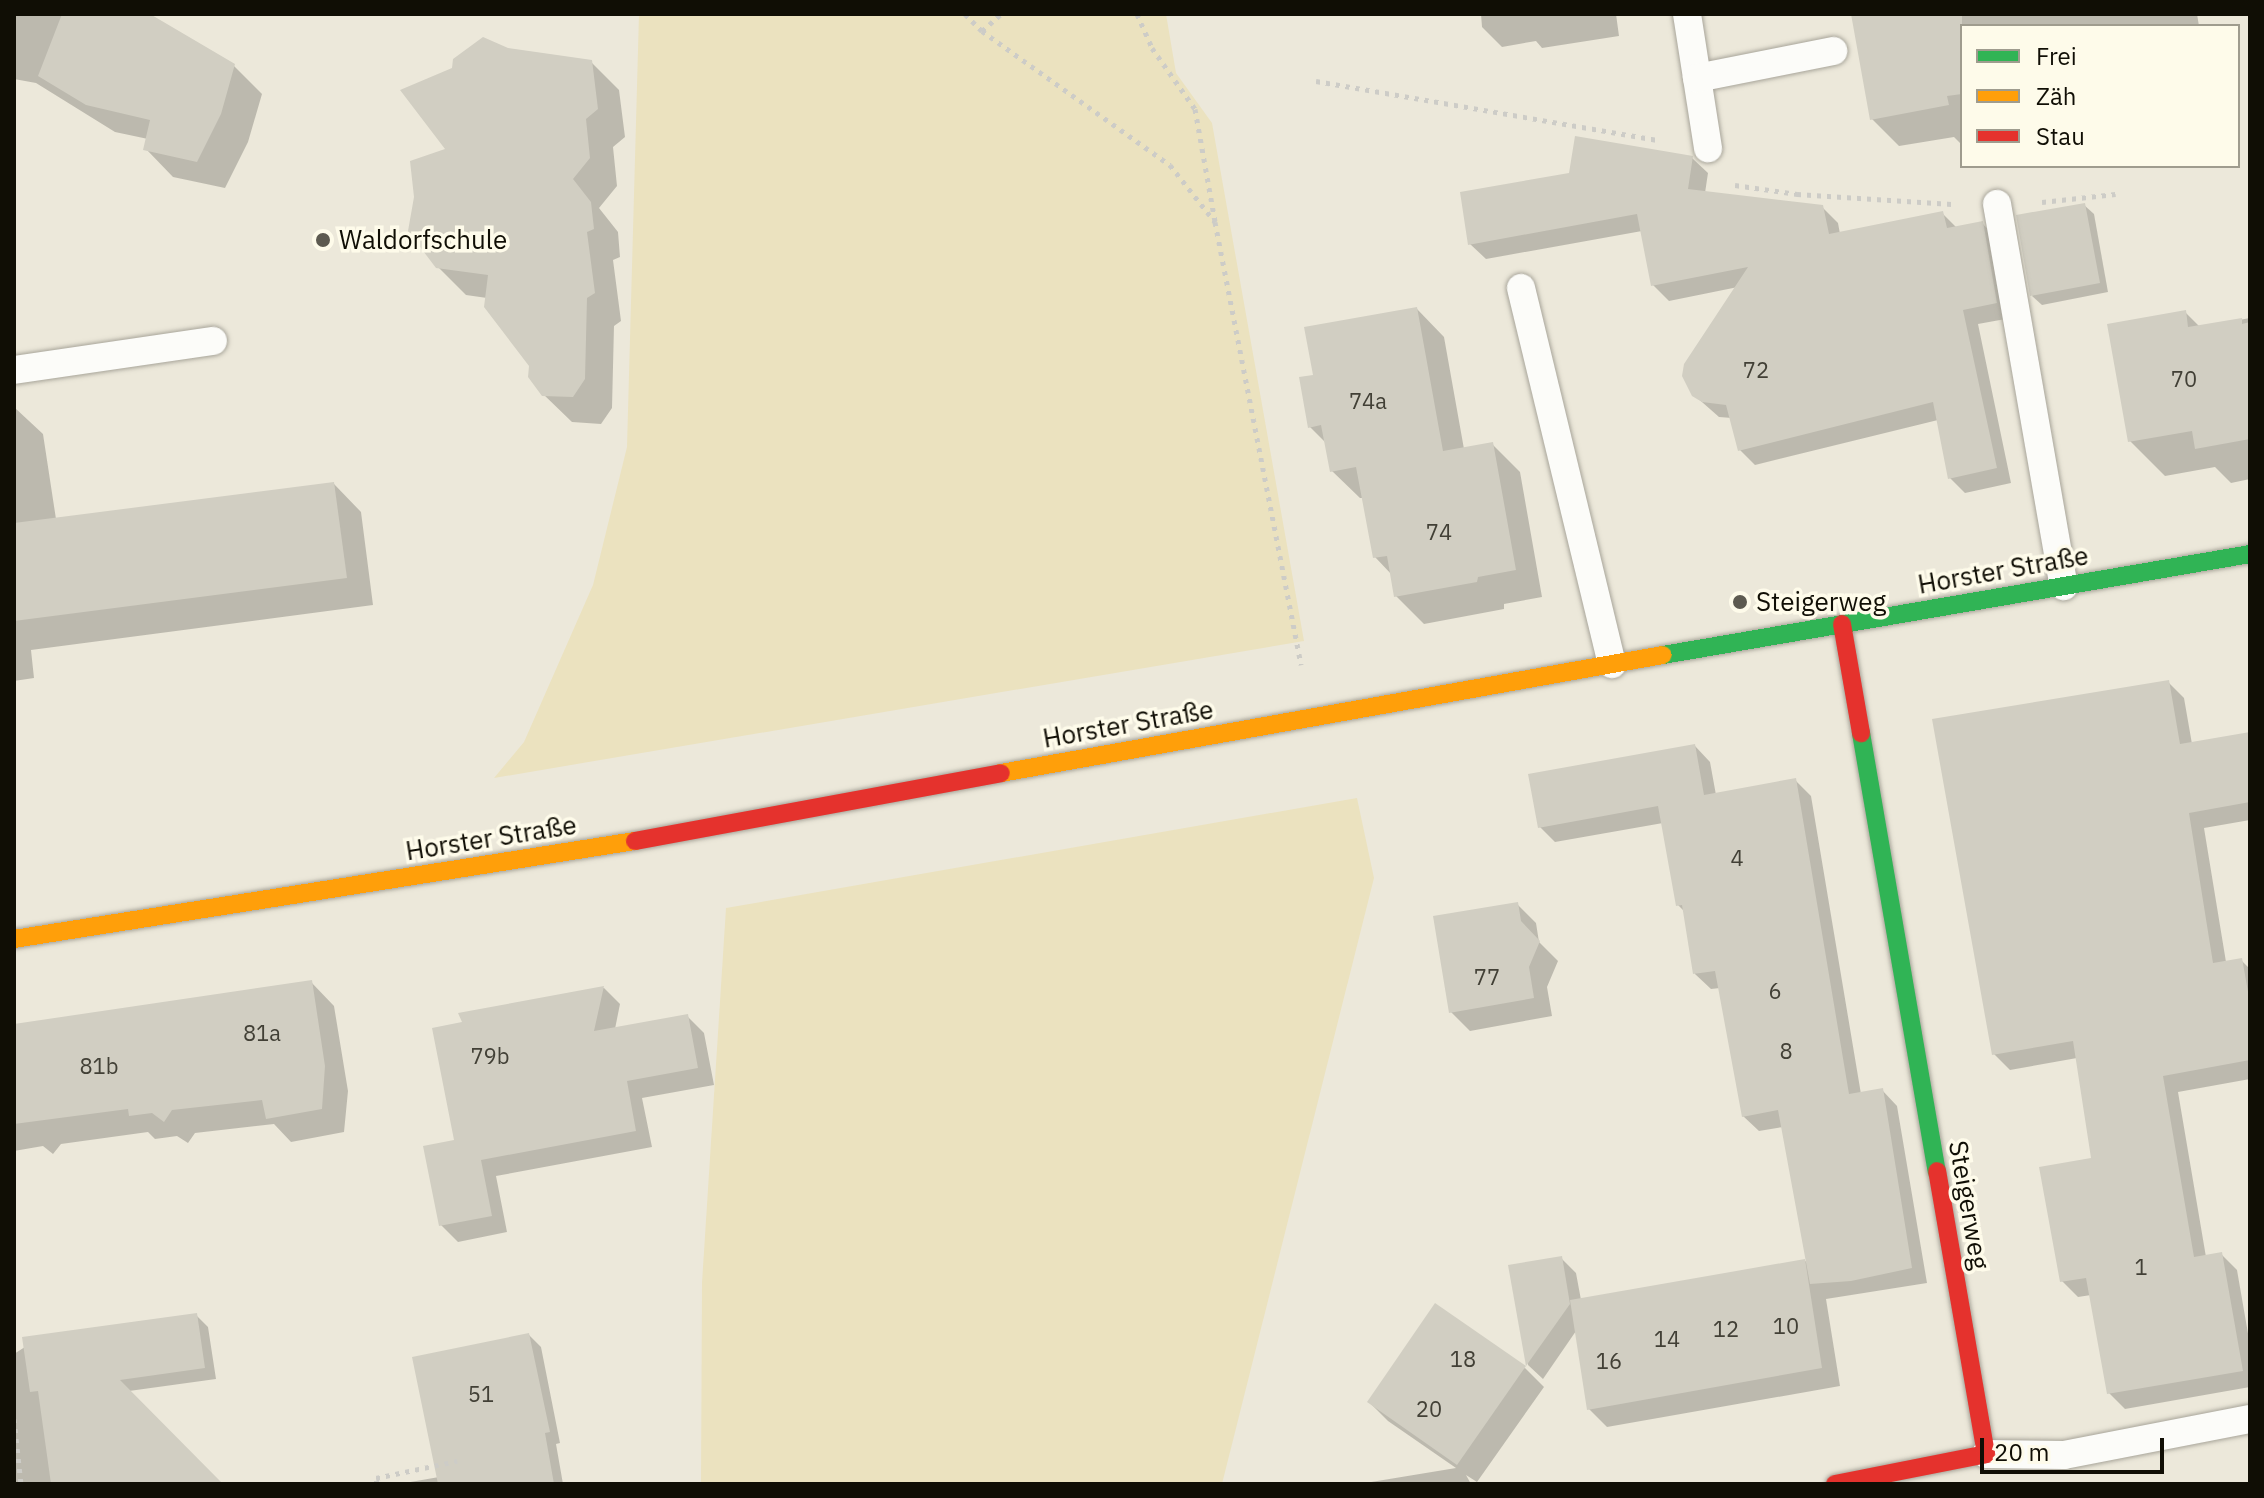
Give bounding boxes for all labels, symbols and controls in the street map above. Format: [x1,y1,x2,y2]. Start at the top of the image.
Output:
legend [1960,24,2240,168]
text: Frei [2036,40,2077,72]
text: Zäh [2036,80,2076,112]
text: Stau [2036,120,2085,152]
place label: Waldorfschule [339,224,507,256]
marker: Waldorfschule [314,231,332,249]
house number: 72 [1743,357,1769,383]
house number: 70 [2171,366,2197,392]
house number: 74a [1349,388,1387,414]
house number: 74 [1426,519,1452,545]
street label: Horster Straße [1915,540,2091,600]
place label: Steigerweg [1756,586,1886,618]
marker: Steigerweg [1731,593,1749,611]
street label: Horster Straße [1040,694,1216,754]
street label: Horster Straße [403,809,579,867]
house number: 4 [1730,845,1744,871]
house number: 77 [1474,964,1500,990]
house number: 6 [1768,978,1782,1004]
house number: 81a [243,1020,281,1046]
house number: 8 [1779,1038,1793,1064]
house number: 79b [470,1043,510,1069]
house number: 81b [79,1053,119,1079]
street label: Steigerweg [1942,1138,1996,1272]
house number: 1 [2134,1254,2148,1280]
house number: 10 [1773,1313,1799,1339]
house number: 12 [1713,1316,1739,1342]
house number: 14 [1654,1326,1680,1352]
house number: 18 [1450,1346,1476,1372]
house number: 16 [1596,1348,1622,1374]
house number: 51 [468,1381,494,1407]
house number: 20 [1416,1396,1442,1422]
scale bar [1984,1422,2168,1472]
text: 20 m [1994,1436,2049,1468]

